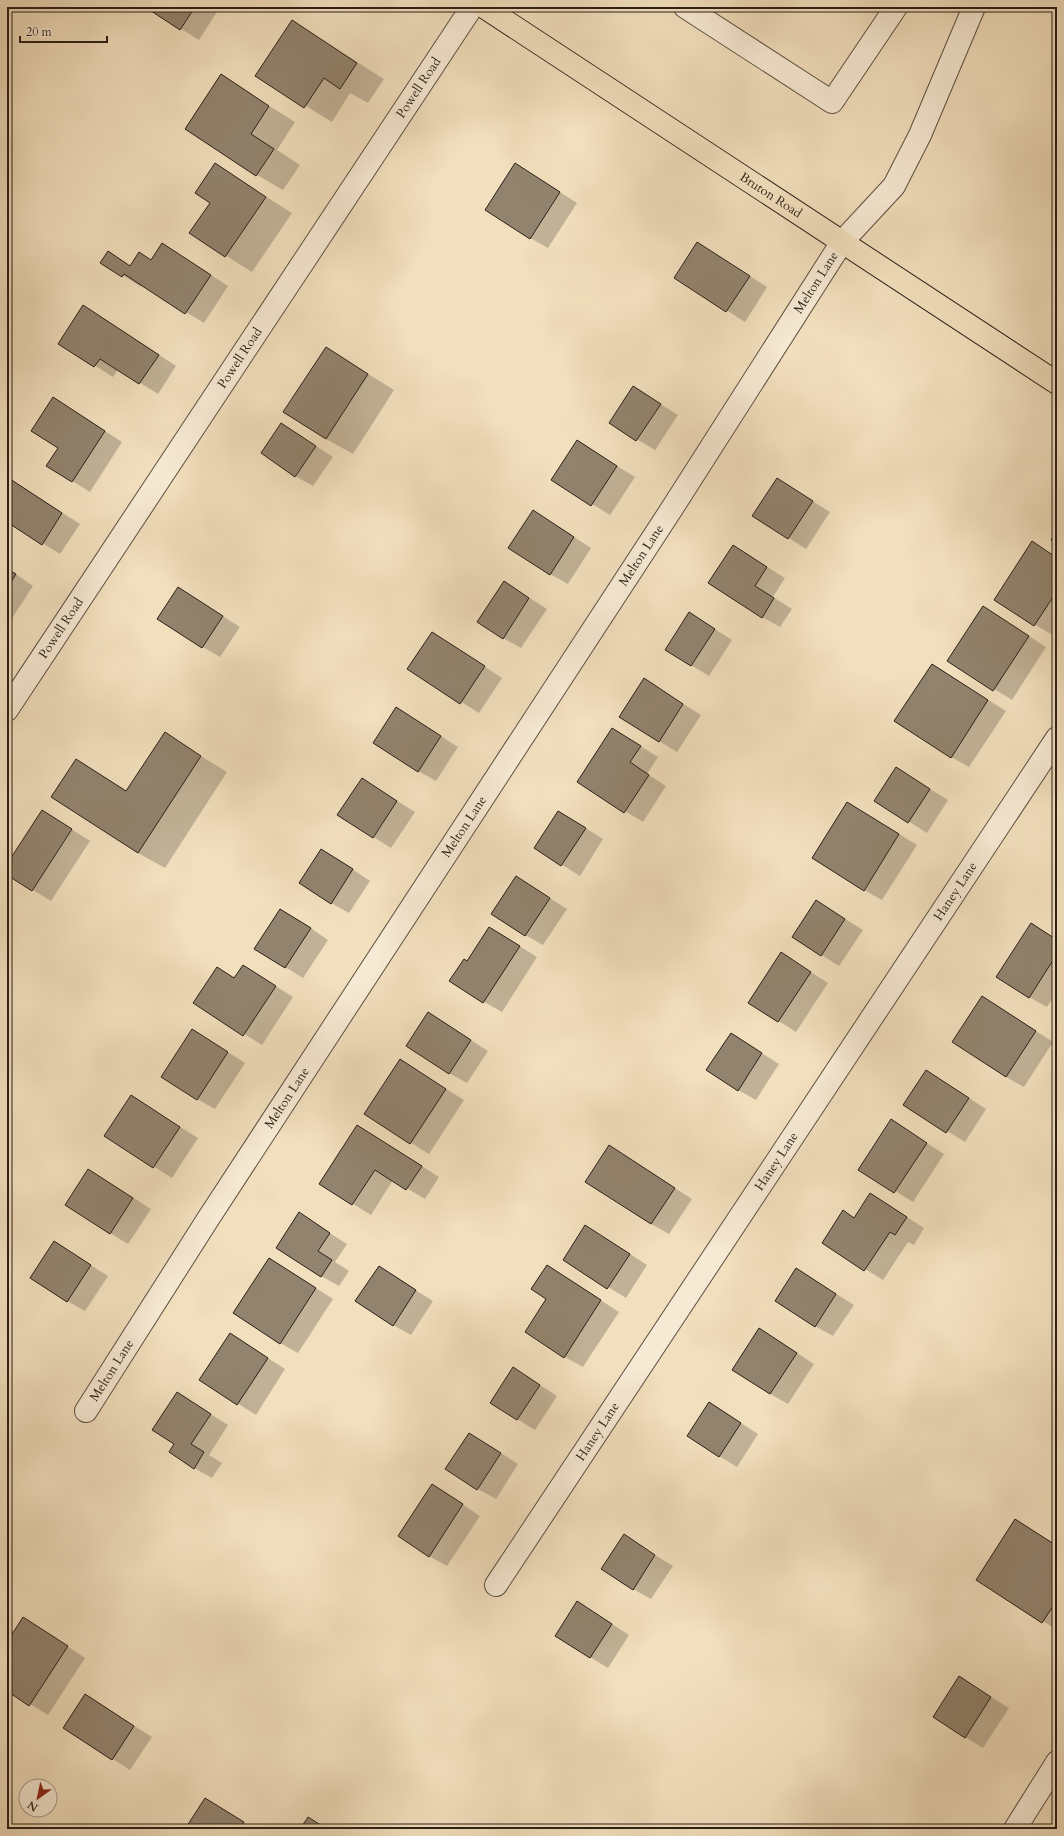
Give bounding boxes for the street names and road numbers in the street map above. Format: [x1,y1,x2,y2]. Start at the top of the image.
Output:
street label: Powell Road [392,54,445,122]
street label: Bruton Road [736,168,806,222]
street label: Melton Lane [790,248,843,317]
street label: Powell Road [213,324,267,392]
street label: Melton Lane [615,521,668,590]
street label: Powell Road [34,594,88,662]
street label: Melton Lane [437,792,491,861]
street label: Haney Lane [929,858,981,924]
street label: Melton Lane [260,1064,314,1132]
street label: Haney Lane [751,1129,803,1194]
street label: Melton Lane [85,1336,138,1405]
street label: Haney Lane [572,1399,624,1464]

